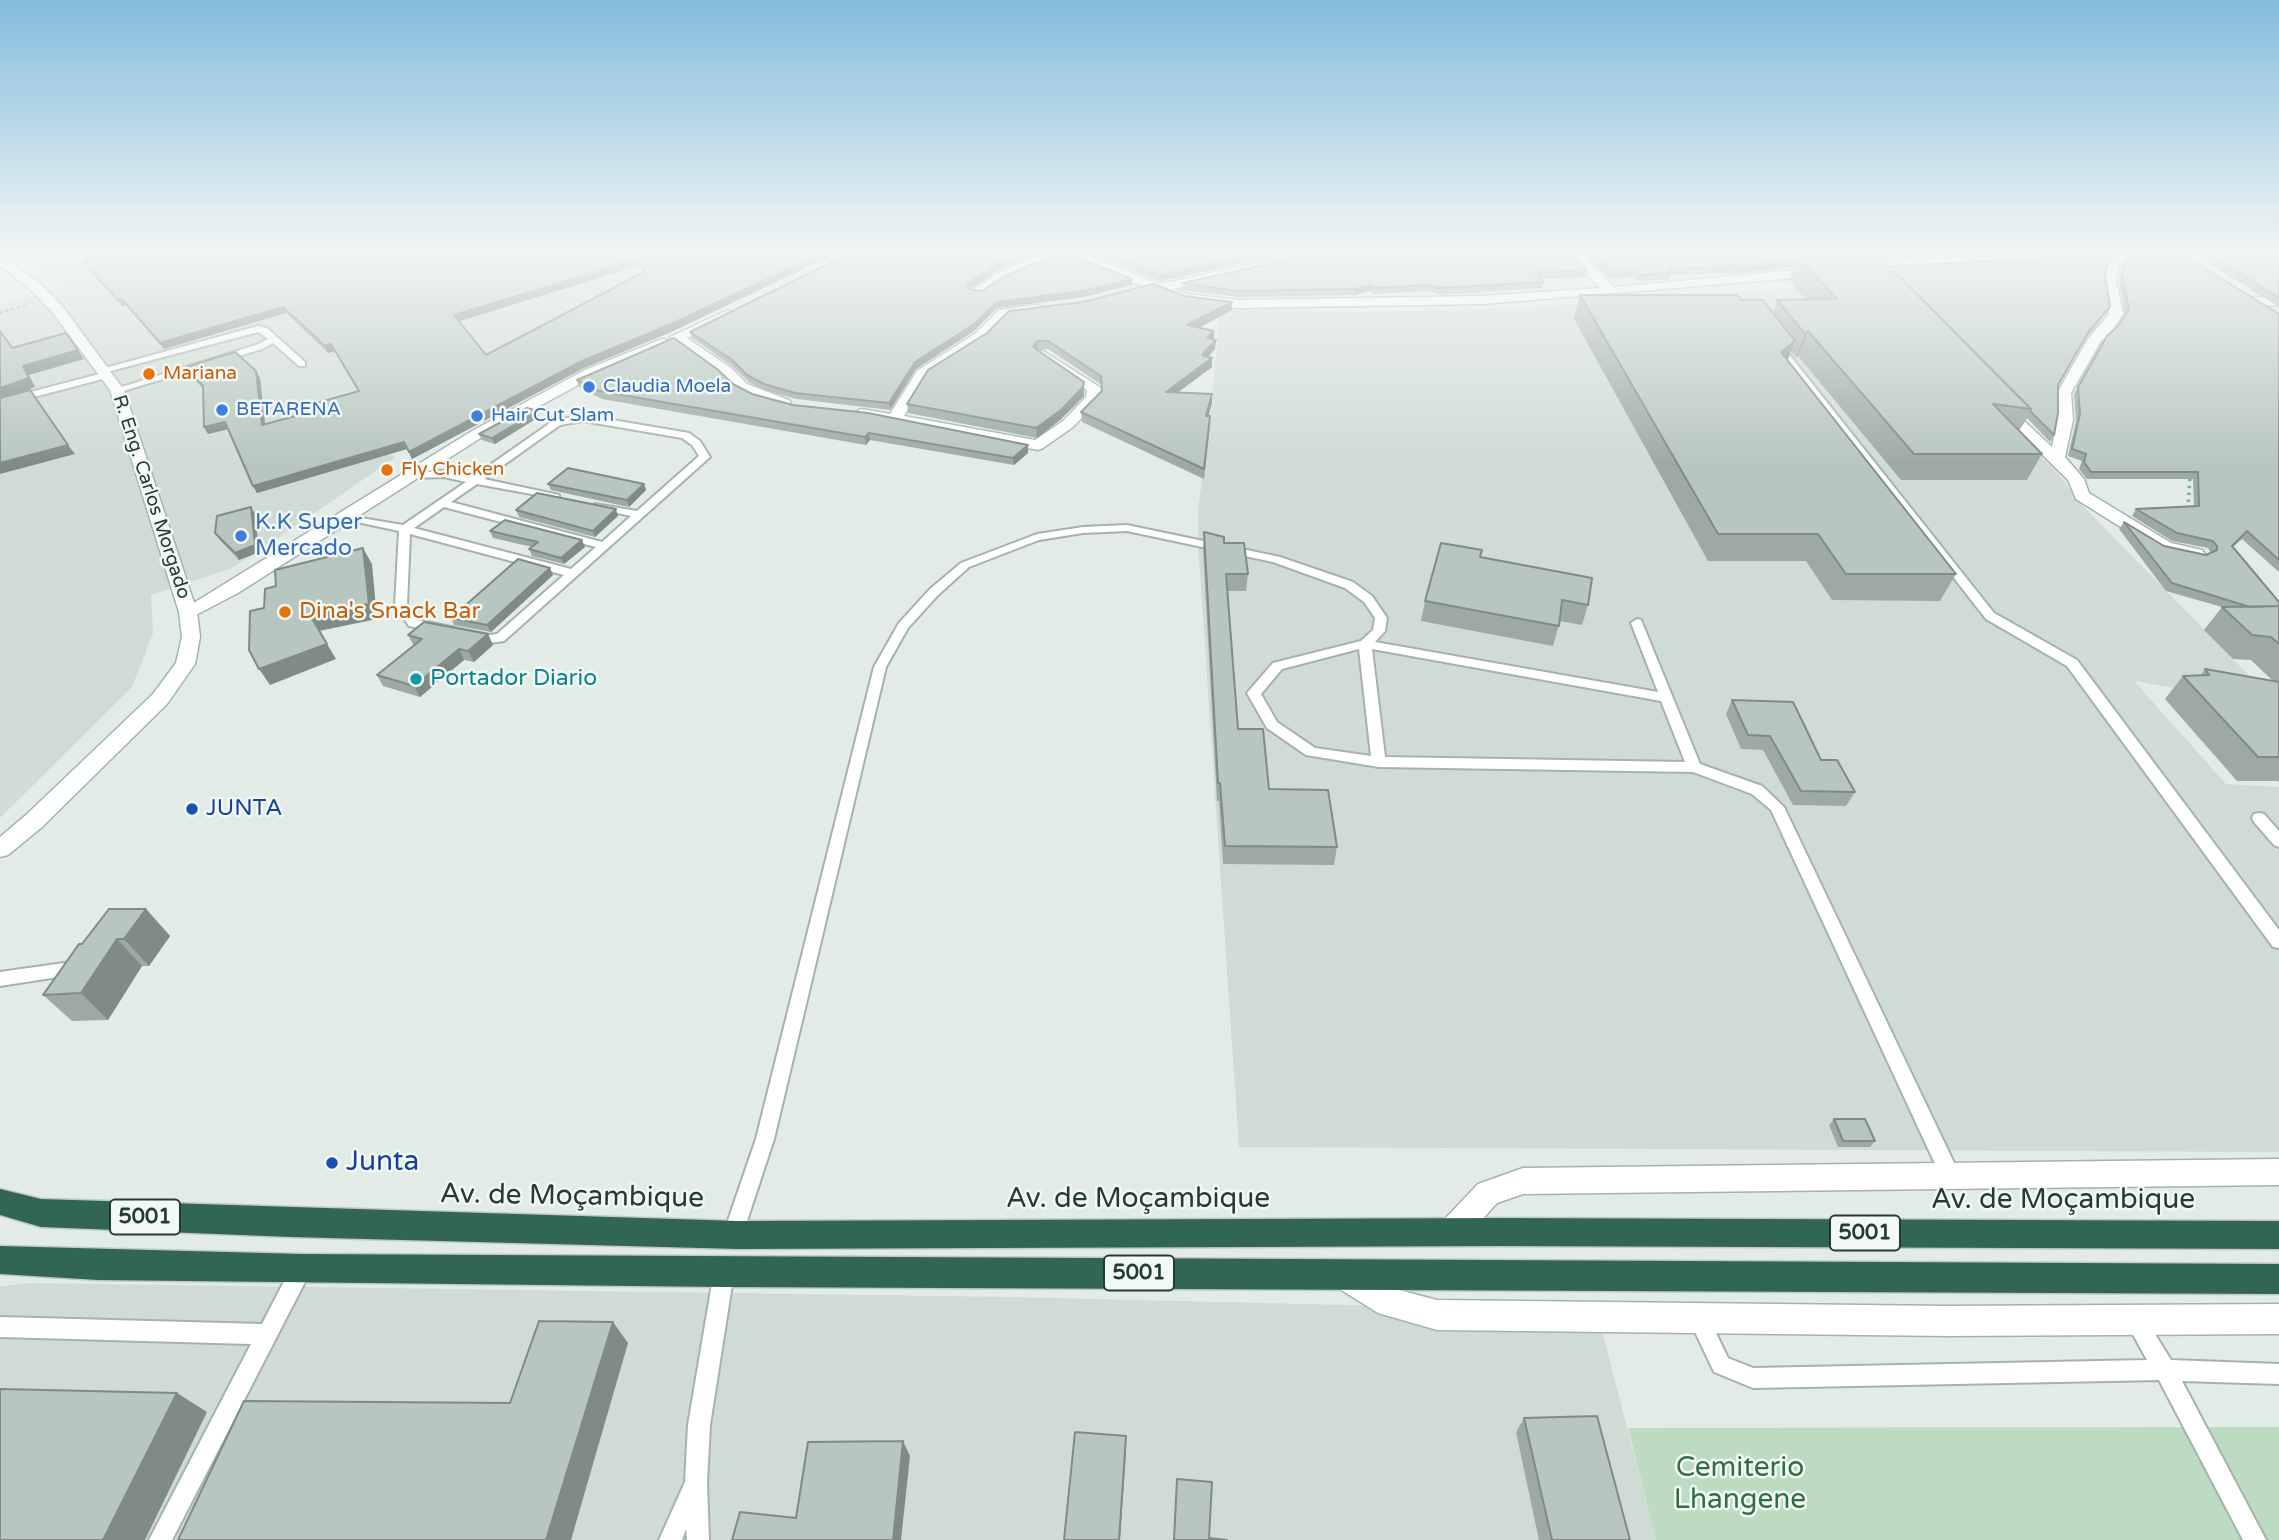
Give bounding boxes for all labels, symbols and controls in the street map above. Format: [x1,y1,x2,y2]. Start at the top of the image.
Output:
place label: Mariana [163,363,237,385]
marker: Mariana [141,366,157,382]
place label: Claudia Moela [603,376,731,398]
marker: Claudia Moela [581,379,597,395]
street label: R. Eng. Carlos Morgado [107,392,195,602]
place label: BETARENA [236,399,341,421]
marker: BETARENA [214,402,230,418]
place label: Hair Cut Slam [491,405,614,427]
marker: Hair Cut Slam [469,408,485,424]
place label: Fly Chicken [401,459,504,481]
marker: Fly Chicken [379,462,395,478]
place label: K.K Super Mercado [255,509,362,563]
marker: K.K Super Mercado [233,528,249,544]
place label: Dina's Snack Bar [299,598,480,626]
marker: Dina's Snack Bar [277,604,293,620]
place label: Portador Diario [430,665,597,693]
marker: Portador Diario [408,671,424,687]
place label: JUNTA [206,795,282,823]
marker: JUNTA [184,801,200,817]
place label: Junta [346,1146,419,1180]
marker: Junta [324,1155,340,1171]
street label: Av. de Moçambique [440,1178,704,1216]
street label: Av. de Moçambique [1006,1183,1270,1217]
street label: Av. de Moçambique [1931,1184,2195,1218]
road number: 5001 [110,1200,180,1234]
road number: 5001 [1830,1216,1900,1250]
road number: 5001 [1104,1256,1174,1290]
park label: Cemiterio Lhangene [1674,1452,1806,1518]

